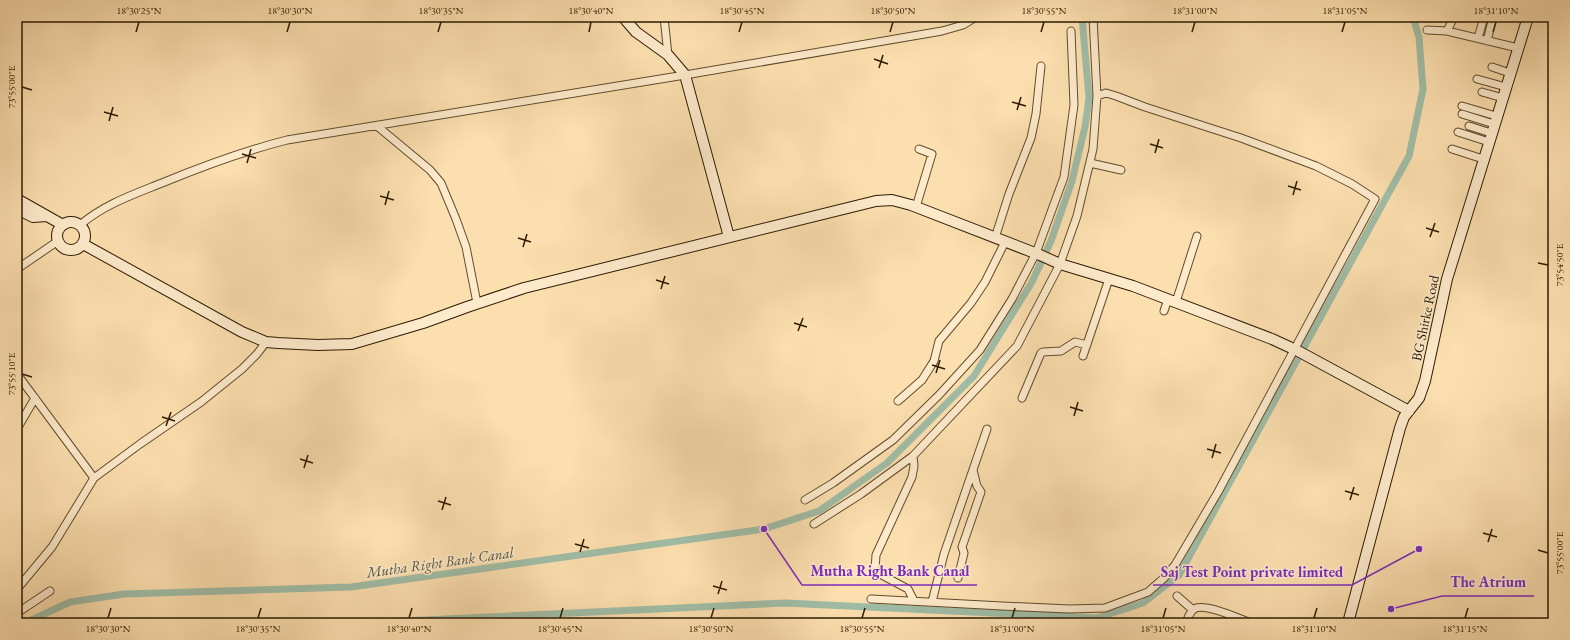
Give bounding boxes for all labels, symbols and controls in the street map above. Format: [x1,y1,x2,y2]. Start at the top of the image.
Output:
text: 18°30'25"N [117,4,162,17]
text: 18°30'30"N [268,4,313,17]
text: 18°30'35"N [419,4,464,17]
text: 18°30'40"N [569,4,614,17]
text: 18°30'45"N [720,4,765,17]
text: 18°30'50"N [871,4,916,17]
text: 18°30'55"N [1022,4,1067,17]
text: 18°31'00"N [1173,4,1218,17]
text: 18°31'05"N [1323,4,1368,17]
text: 18°31'10"N [1474,4,1519,17]
text: 73°55'00"E [5,65,18,108]
text: 73°54'50"E [1553,243,1566,286]
street label: BG Shirke Road [1407,273,1443,363]
text: 73°55'10"E [5,352,18,395]
text: 73°55'00"E [1553,531,1566,574]
water label: Mutha Right Bank Canal [364,542,515,582]
callout: Mutha Right Bank Canal [802,558,977,585]
callout: Saj Test Point private limited [1153,558,1352,585]
text: Mutha Right Bank Canal [811,561,970,580]
text: Saj Test Point private limited [1161,562,1344,581]
callout: The Atrium [1442,569,1534,596]
text: The Atrium [1450,572,1526,591]
text: 18°30'30"N [86,622,131,635]
text: 18°30'35"N [236,622,281,635]
text: 18°30'40"N [387,622,432,635]
text: 18°30'45"N [538,622,583,635]
text: 18°30'50"N [689,622,734,635]
text: 18°30'55"N [840,622,885,635]
text: 18°31'00"N [990,622,1035,635]
text: 18°31'05"N [1141,622,1186,635]
text: 18°31'10"N [1292,622,1337,635]
text: 18°31'15"N [1443,622,1488,635]

